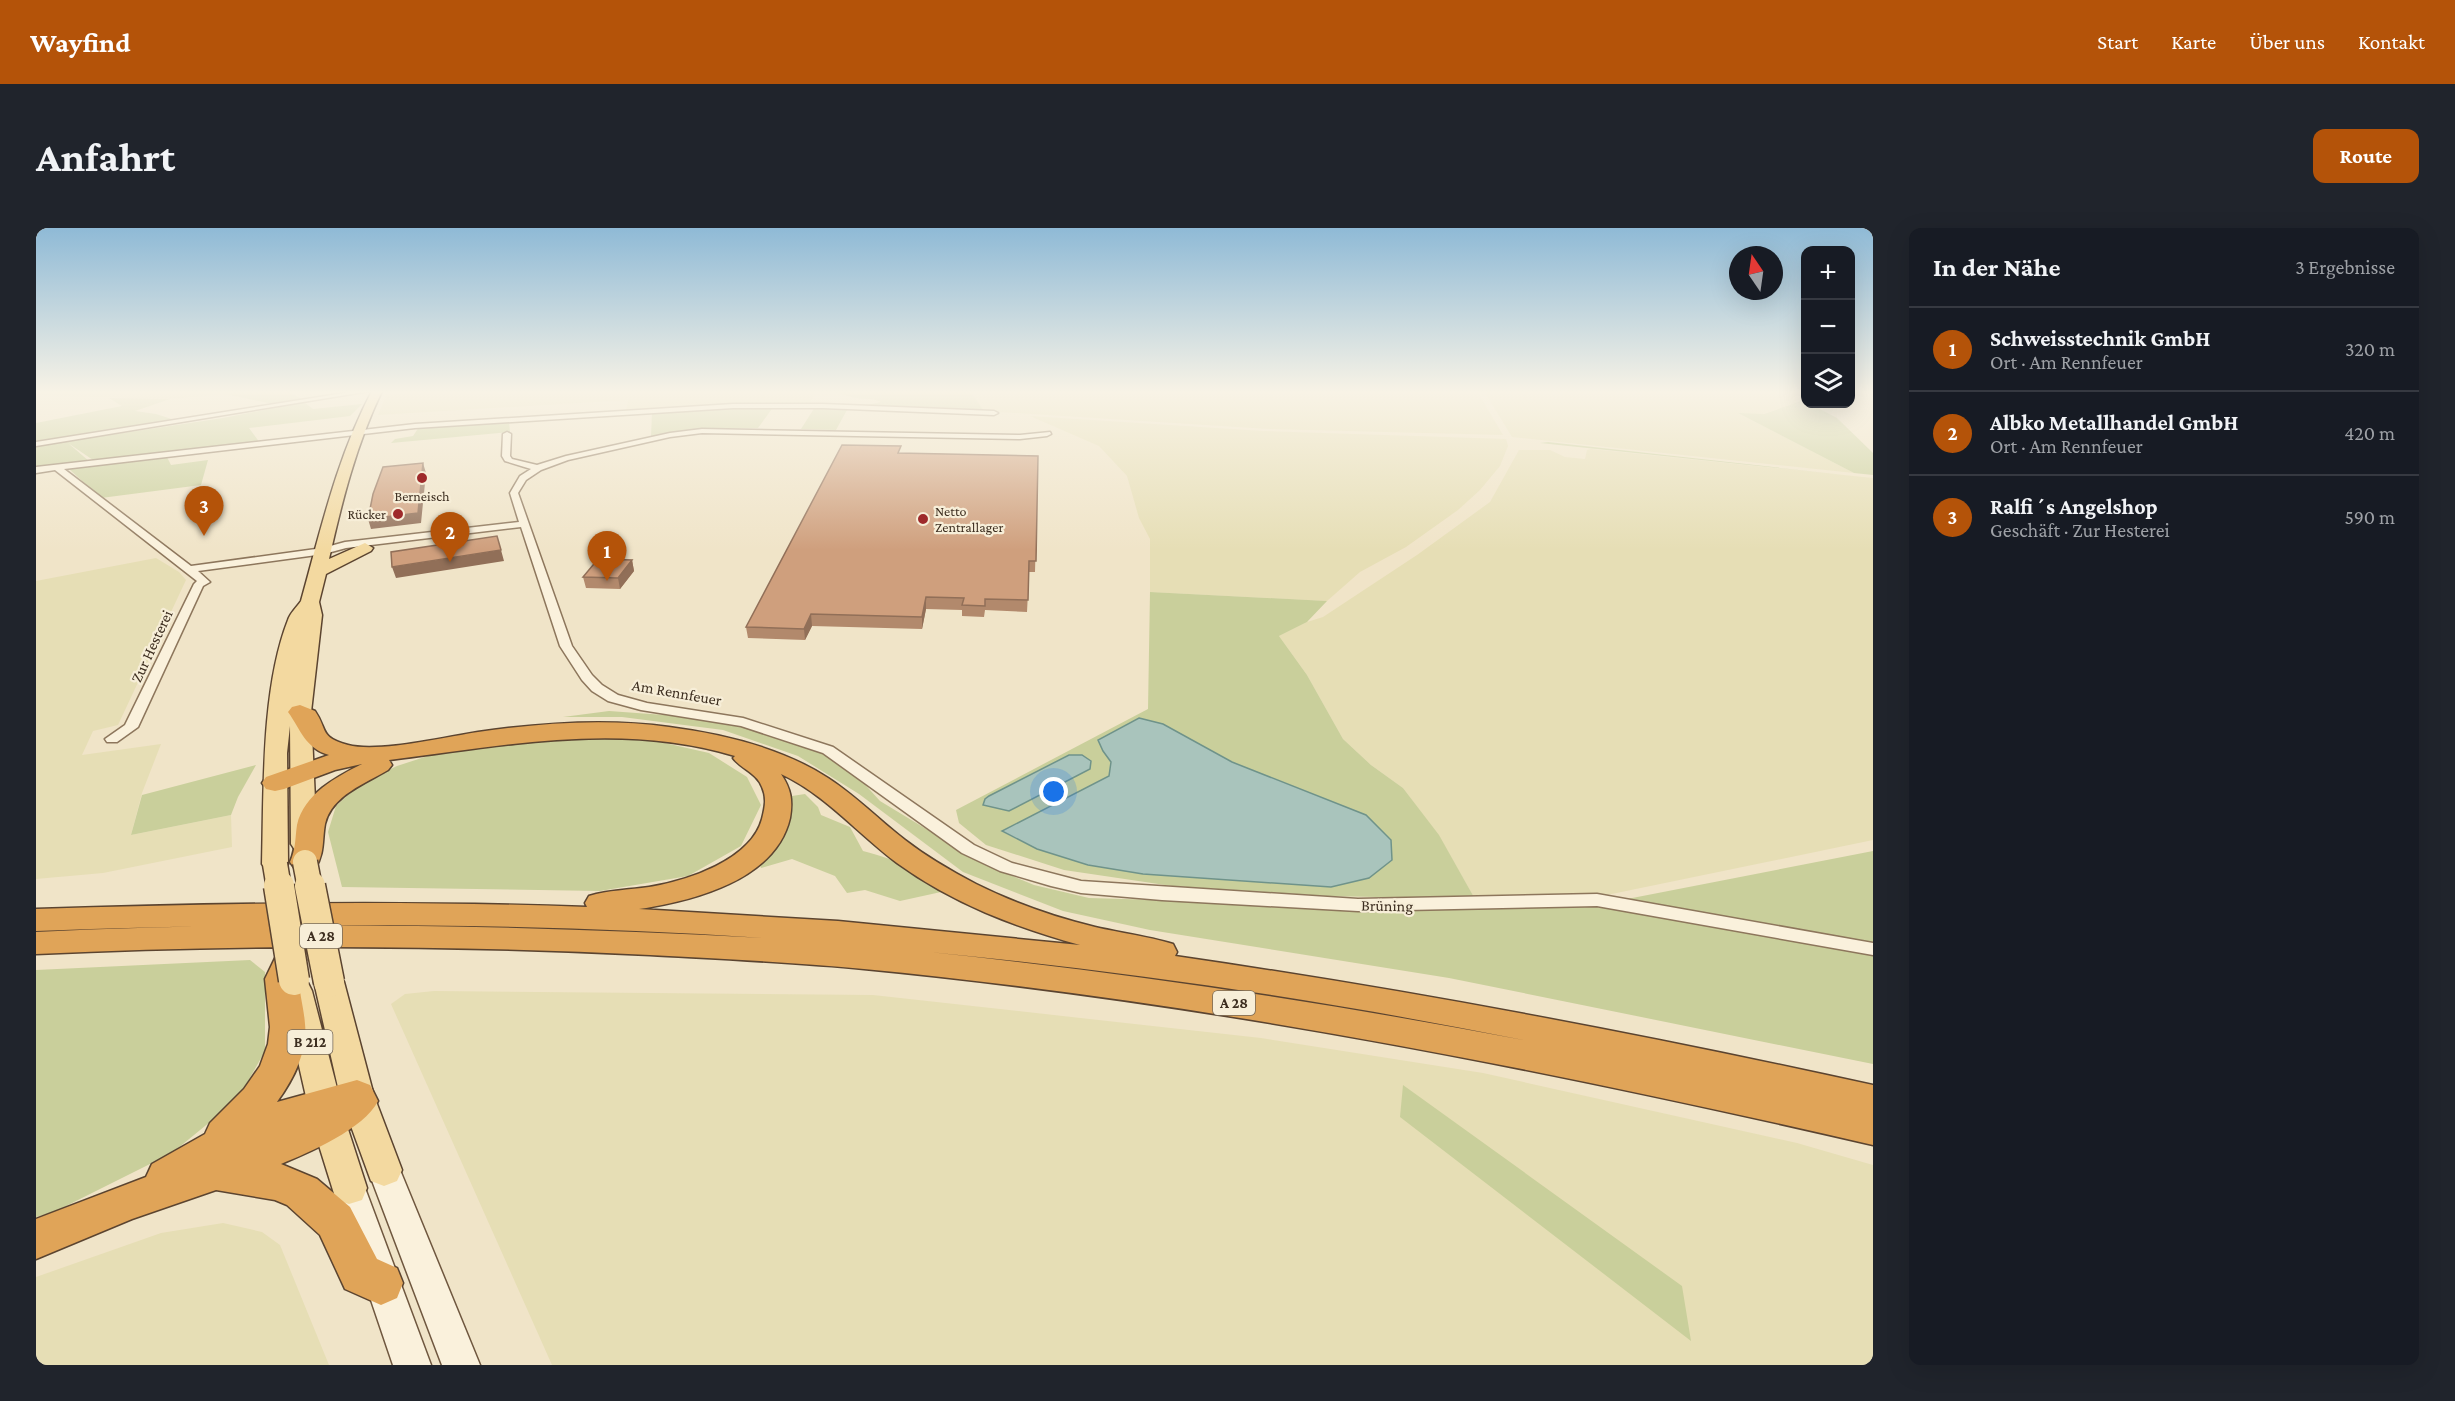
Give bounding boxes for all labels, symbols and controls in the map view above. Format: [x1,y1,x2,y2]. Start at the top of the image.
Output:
text: Wayfind [30,27,131,58]
text: Start [2097,30,2138,54]
text: Karte [2171,30,2216,54]
text: Über uns [2249,30,2325,54]
text: Kontakt [2358,30,2425,54]
button: Route [2313,129,2419,183]
text: Anfahrt [36,133,175,180]
north arrow [1729,246,1783,300]
map controls [1801,246,1855,408]
button: + [1801,246,1855,300]
text: In der Nähe [1933,253,2061,282]
text: 3 Ergebnisse [2295,256,2395,278]
button: − [1801,300,1855,354]
text: Schweisstechnik GmbH [1990,326,2210,351]
text: 1 [1949,338,1956,360]
text: 320 m [2345,338,2395,360]
text: Ort · Am Rennfeuer [1990,351,2143,373]
button: layers [1801,354,1855,408]
text: Albko Metallhandel GmbH [1990,410,2238,435]
text: 2 [1947,422,1958,444]
text: 420 m [2344,422,2395,444]
text: Ort · Am Rennfeuer [1990,435,2143,457]
marker: Berneisch [415,471,429,485]
pin: 3 [184,486,224,536]
place label: Berneisch [395,488,450,504]
text: Ralfi´s Angelshop [1990,494,2158,519]
place label: Netto Zentrallager [935,503,1003,535]
place label: Rücker [348,506,386,522]
text: 3 [1948,506,1957,528]
text: 590 m [2345,506,2395,528]
marker: Rücker [391,507,405,521]
pin: 2 [430,512,470,562]
marker: Netto Zentrallager [916,512,930,526]
text: Geschäft · Zur Hesterei [1990,519,2170,541]
pin: 1 [588,532,626,581]
street label: Zur Hesterei [127,607,176,685]
street label: Am Rennfeuer [631,676,723,709]
your location [1039,777,1068,806]
street label: Brüning [1361,897,1413,915]
road number: A 28 [300,924,342,948]
road number: A 28 [1213,991,1255,1015]
road number: B 212 [288,1030,332,1054]

